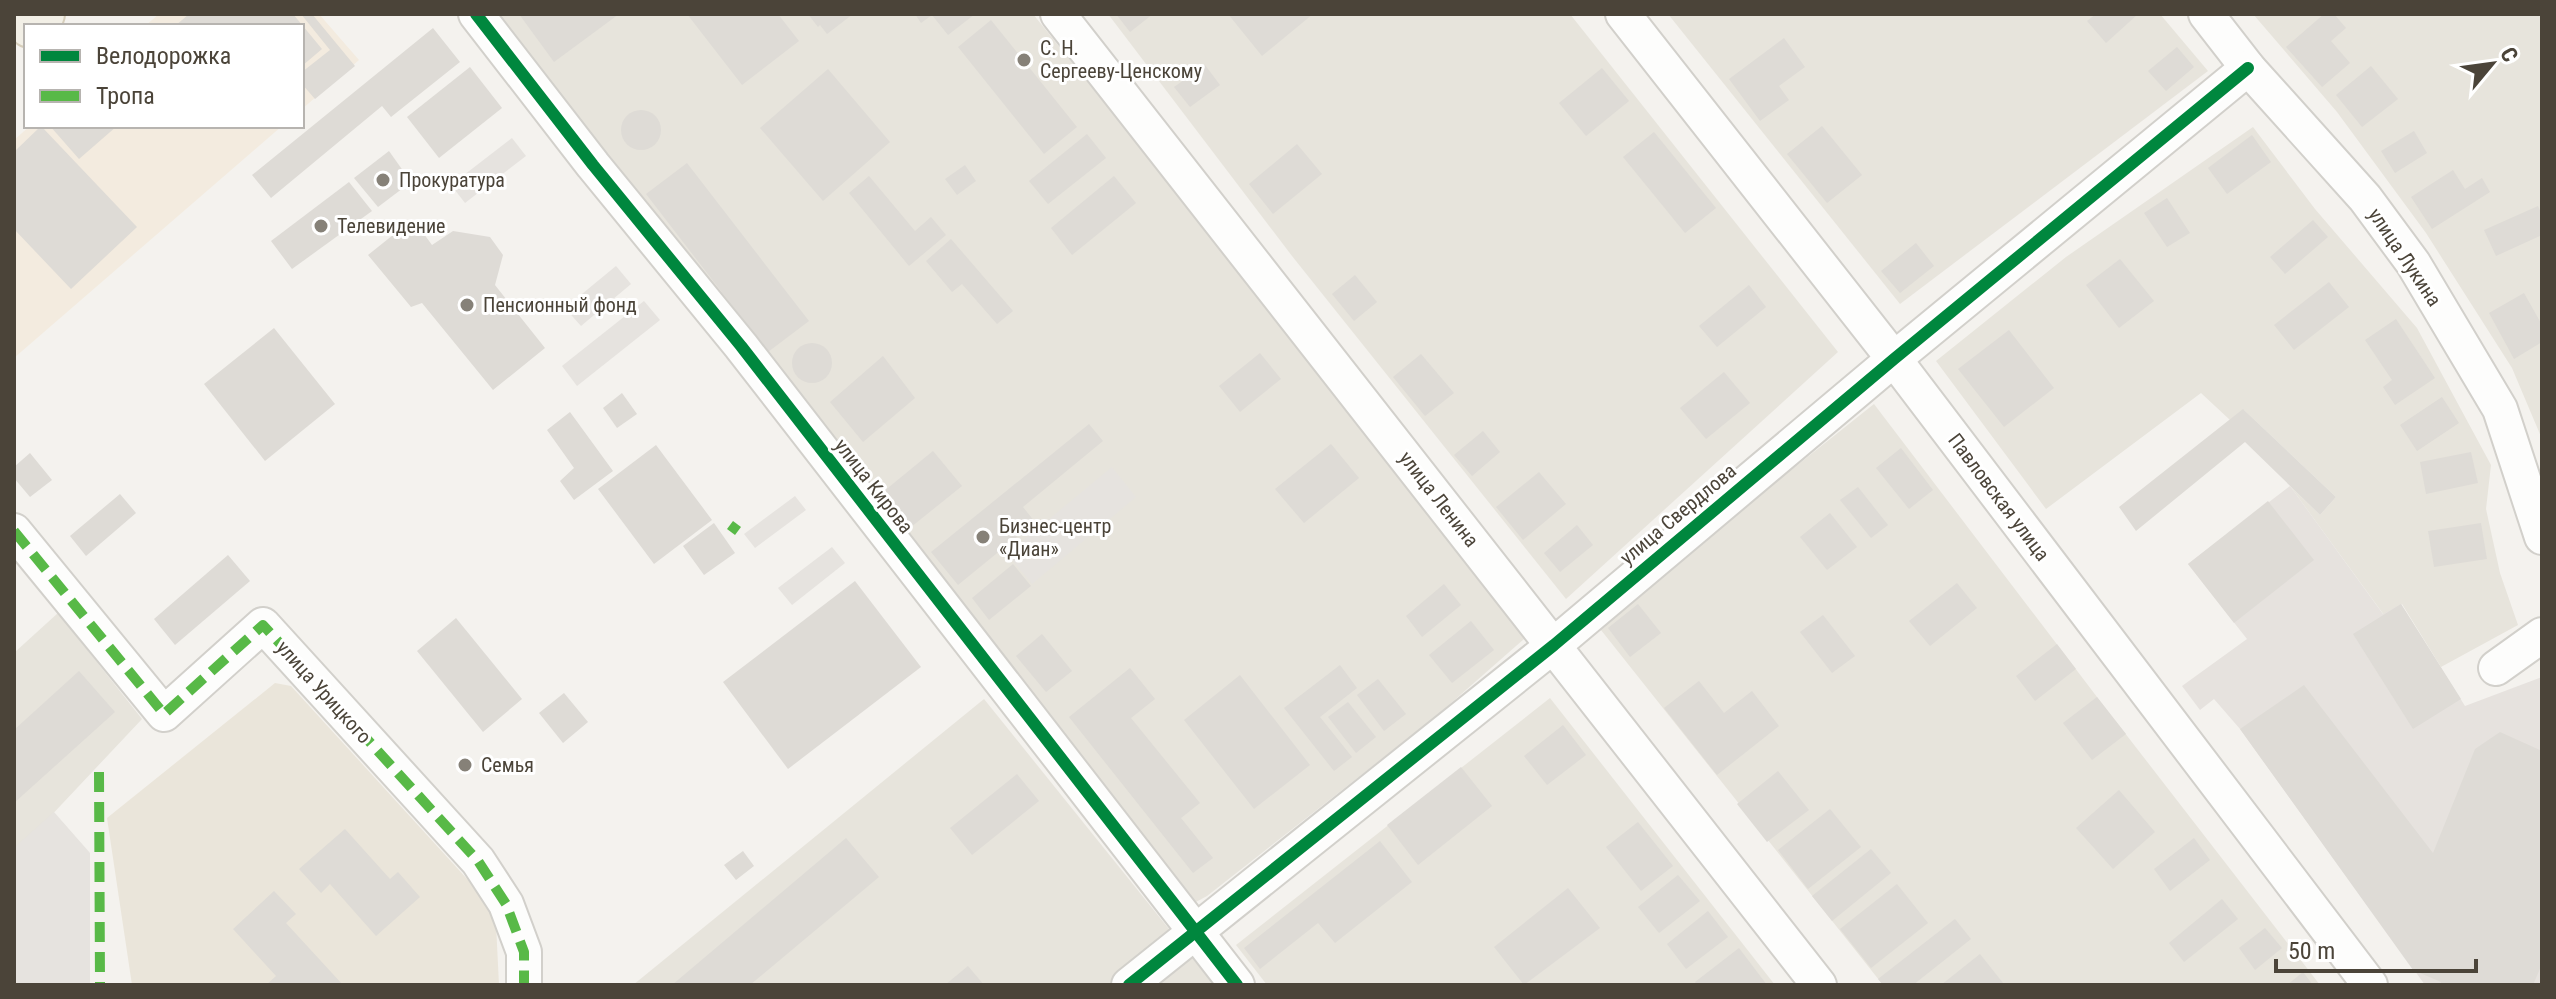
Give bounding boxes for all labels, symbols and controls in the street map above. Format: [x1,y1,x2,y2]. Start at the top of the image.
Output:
legend [24,24,304,128]
north arrow [2452,24,2532,104]
place label: С. Н. Сергееву-Ценскому [1040,36,1202,83]
text: Велодорожка [96,42,231,70]
text: С [2495,43,2523,66]
marker: С. Н. Сергееву-Ценскому [1015,51,1033,69]
text: Тропа [96,82,155,110]
place label: Прокуратура [399,168,505,192]
marker: Прокуратура [374,171,392,189]
street label: улица Лукина [2363,203,2447,311]
place label: Телевидение [337,214,446,238]
marker: Телевидение [312,217,330,235]
place label: Пенсионный фонд [483,293,637,317]
marker: Пенсионный фонд [458,296,476,314]
street label: Павловская улица [1943,429,2055,565]
street label: улица Кирова [830,434,918,538]
street label: улица Ленина [1394,446,1484,552]
street label: улица Свердлова [1615,459,1741,569]
place label: Бизнес-центр «Диан» [999,514,1111,561]
marker: Бизнес-центр «Диан» [974,528,992,546]
street label: улица Урицкого [272,636,376,748]
place label: Семья [481,753,534,777]
marker: Семья [456,756,474,774]
scale bar [2276,923,2476,973]
text: 50 m [2288,937,2335,965]

